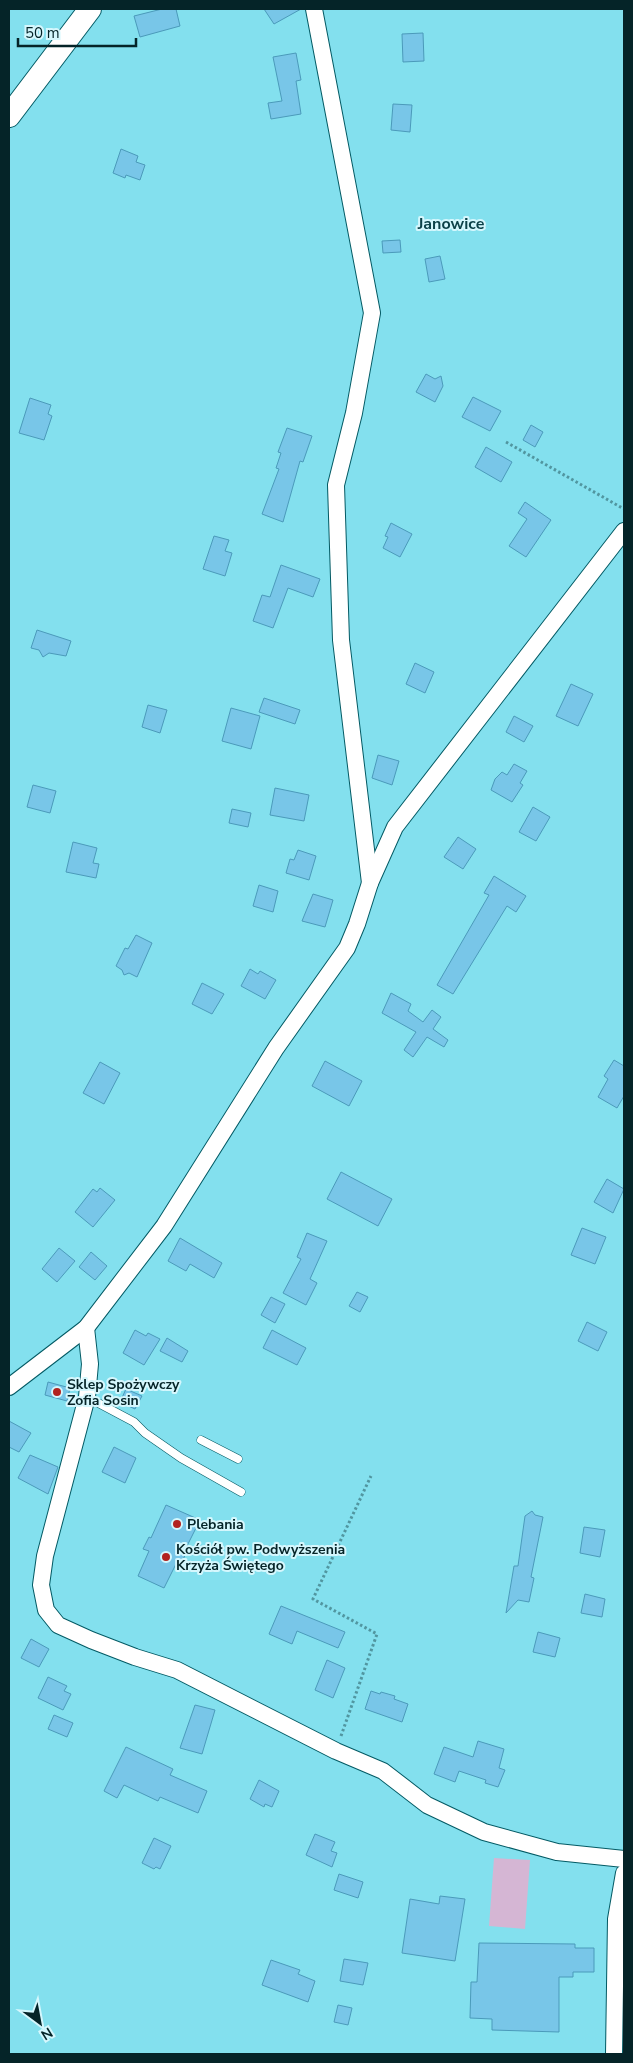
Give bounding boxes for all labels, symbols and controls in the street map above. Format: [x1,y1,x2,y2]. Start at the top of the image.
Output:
scale bar [18,15,135,47]
text: 50 m [25,23,60,43]
district label: Janowice [417,213,485,235]
place label: Sklep Spożywczy Zofia Sosin [67,1375,180,1410]
marker: Sklep Spożywczy Zofia Sosin [51,1386,63,1398]
place label: Plebania [187,1515,244,1534]
marker: Plebania [171,1518,183,1530]
place label: Kościół pw. Podwyższenia Krzyża Świętego [176,1540,345,1575]
marker: Kościół pw. Podwyższenia Krzyża Świętego [160,1551,172,1563]
north arrow [15,1998,65,2048]
text: N [37,2023,56,2044]

